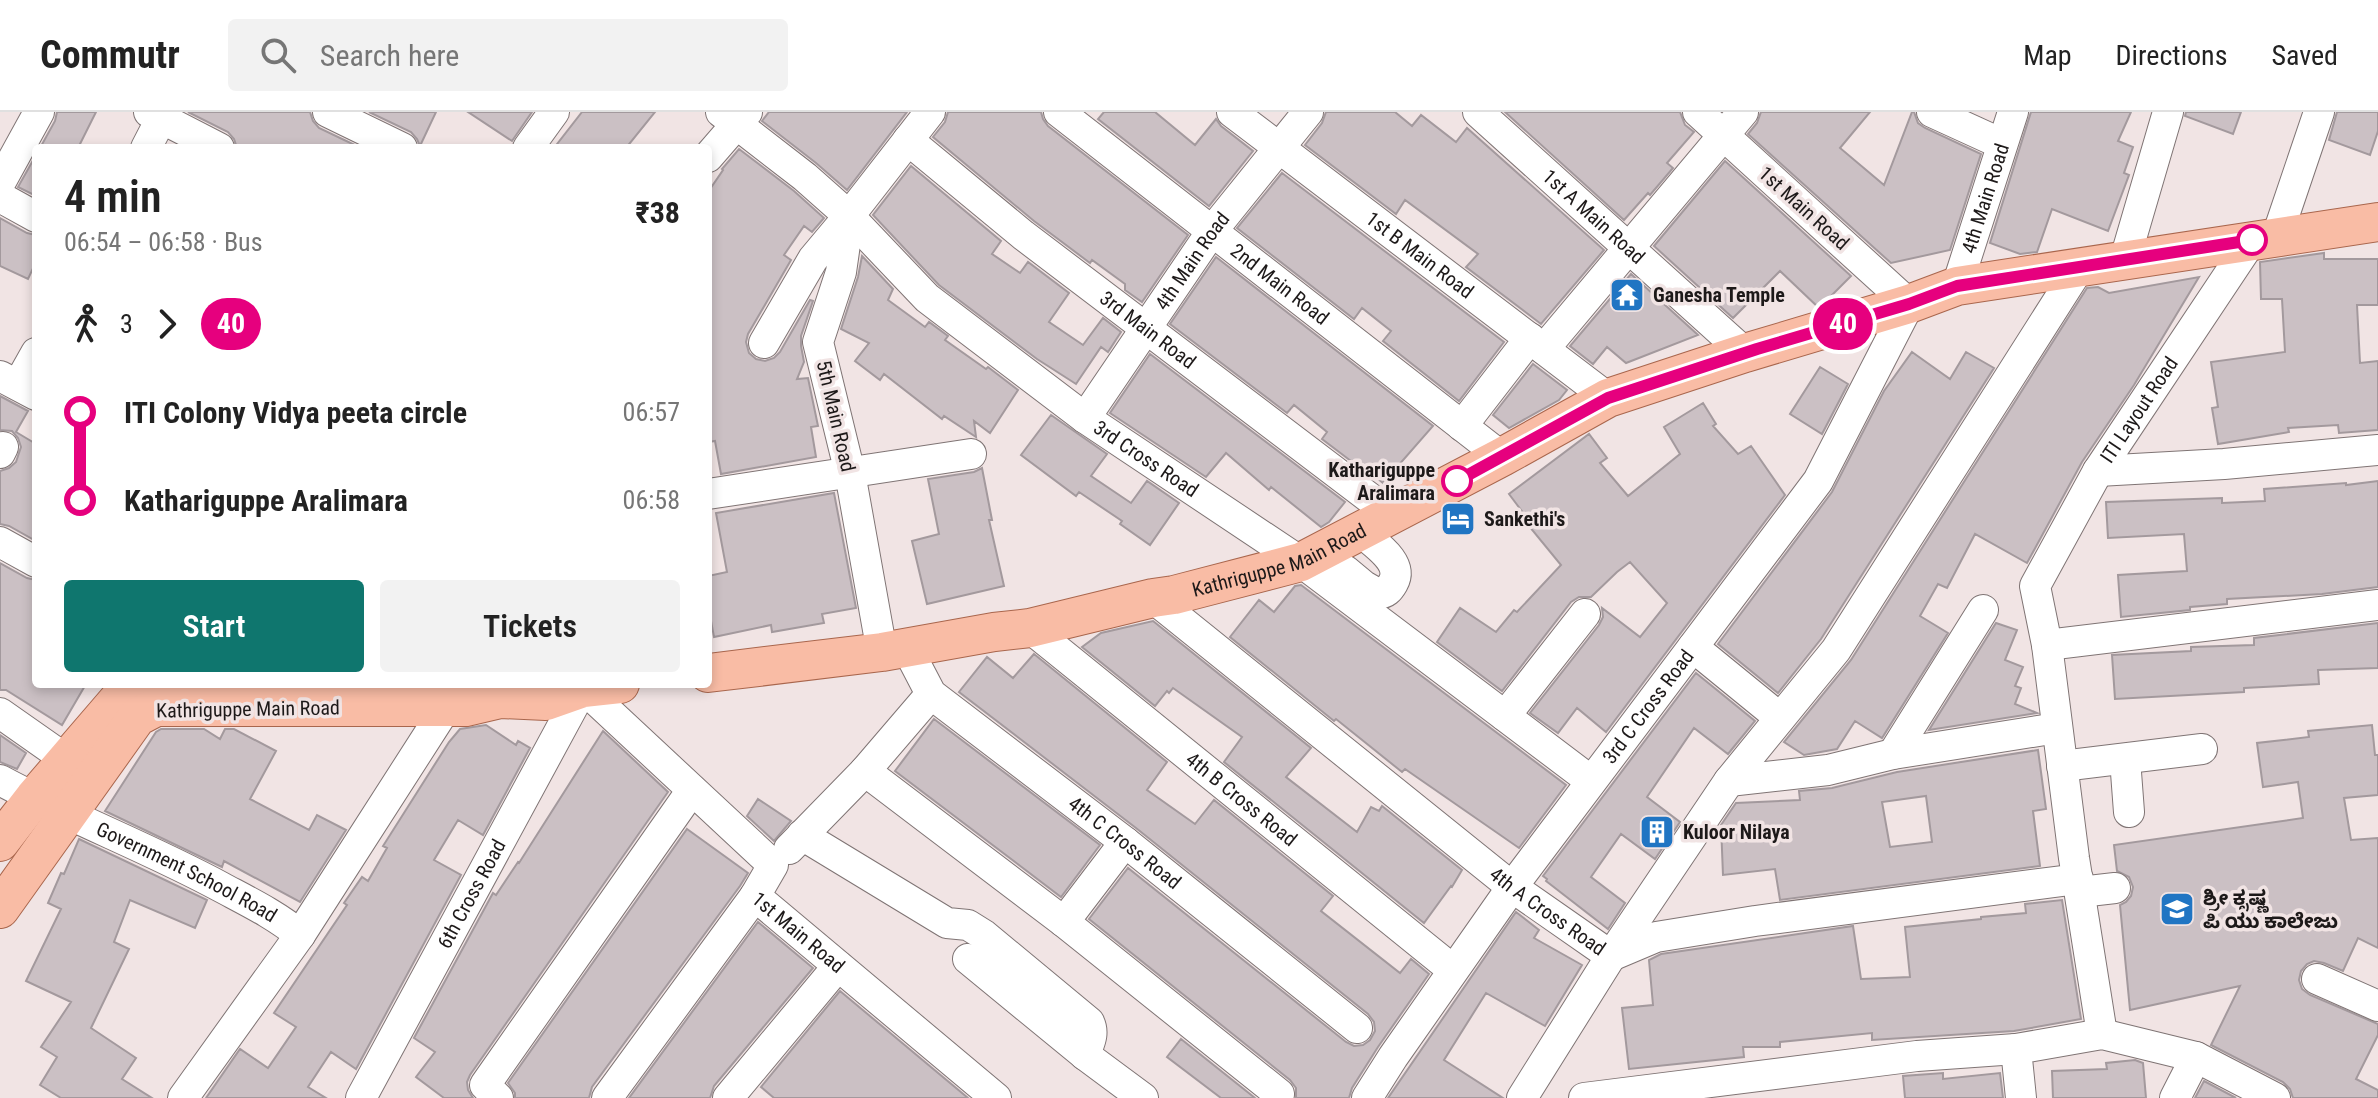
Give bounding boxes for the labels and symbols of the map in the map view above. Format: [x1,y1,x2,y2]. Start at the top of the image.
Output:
street label: 4th Main Road [1956,141,2014,256]
street label: 1st Main Road [1754,161,1854,255]
street label: 1st A Main Road [1538,164,1650,269]
street label: 1st B Main Road [1361,206,1478,303]
street label: 4th Main Road [1150,207,1234,315]
unlabelled marker [2237,225,2267,255]
street label: 2nd Main Road [1226,238,1334,330]
temple icon: Ganesha Temple [1608,276,1646,314]
place label: Ganesha Temple [1653,283,1785,307]
street label: 3rd Main Road [1095,286,1201,374]
line badge: 40 [1807,298,1879,350]
street label: ITI Layout Road [2095,352,2183,467]
street label: 5th Main Road [812,358,860,474]
street label: 3rd Cross Road [1089,415,1203,502]
place label: Kathariguppe Aralimara [1328,458,1435,505]
marker: Kathariguppe Aralimara [1442,466,1472,496]
hotel icon: Sankethi's [1439,500,1477,538]
place label: Sankethi's [1484,507,1565,531]
street label: Kathriguppe Main Road [1189,518,1370,602]
street label: 3rd C Cross Road [1597,645,1699,768]
street label: Kathriguppe Main Road [156,695,340,723]
street label: 4th B Cross Road [1181,747,1302,851]
street label: 4th C Cross Road [1064,791,1186,894]
building icon: Kuloor Nilaya [1638,813,1676,851]
street label: Government School Road [93,817,281,927]
place label: Kuloor Nilaya [1683,820,1790,844]
street label: 6th Cross Road [432,835,511,953]
street label: 4th A Cross Road [1485,862,1610,961]
place label: ಶ್ರೀ ಕೃಷ್ಣ ಪಿ ಯು ಕಾಲೇಜು [2203,886,2338,933]
street label: 1st Main Road [747,887,850,978]
school or university icon: ಶ್ರೀ ಕೃಷ್ಣ ಪಿ ಯು ಕಾಲೇಜು [2158,890,2196,928]

